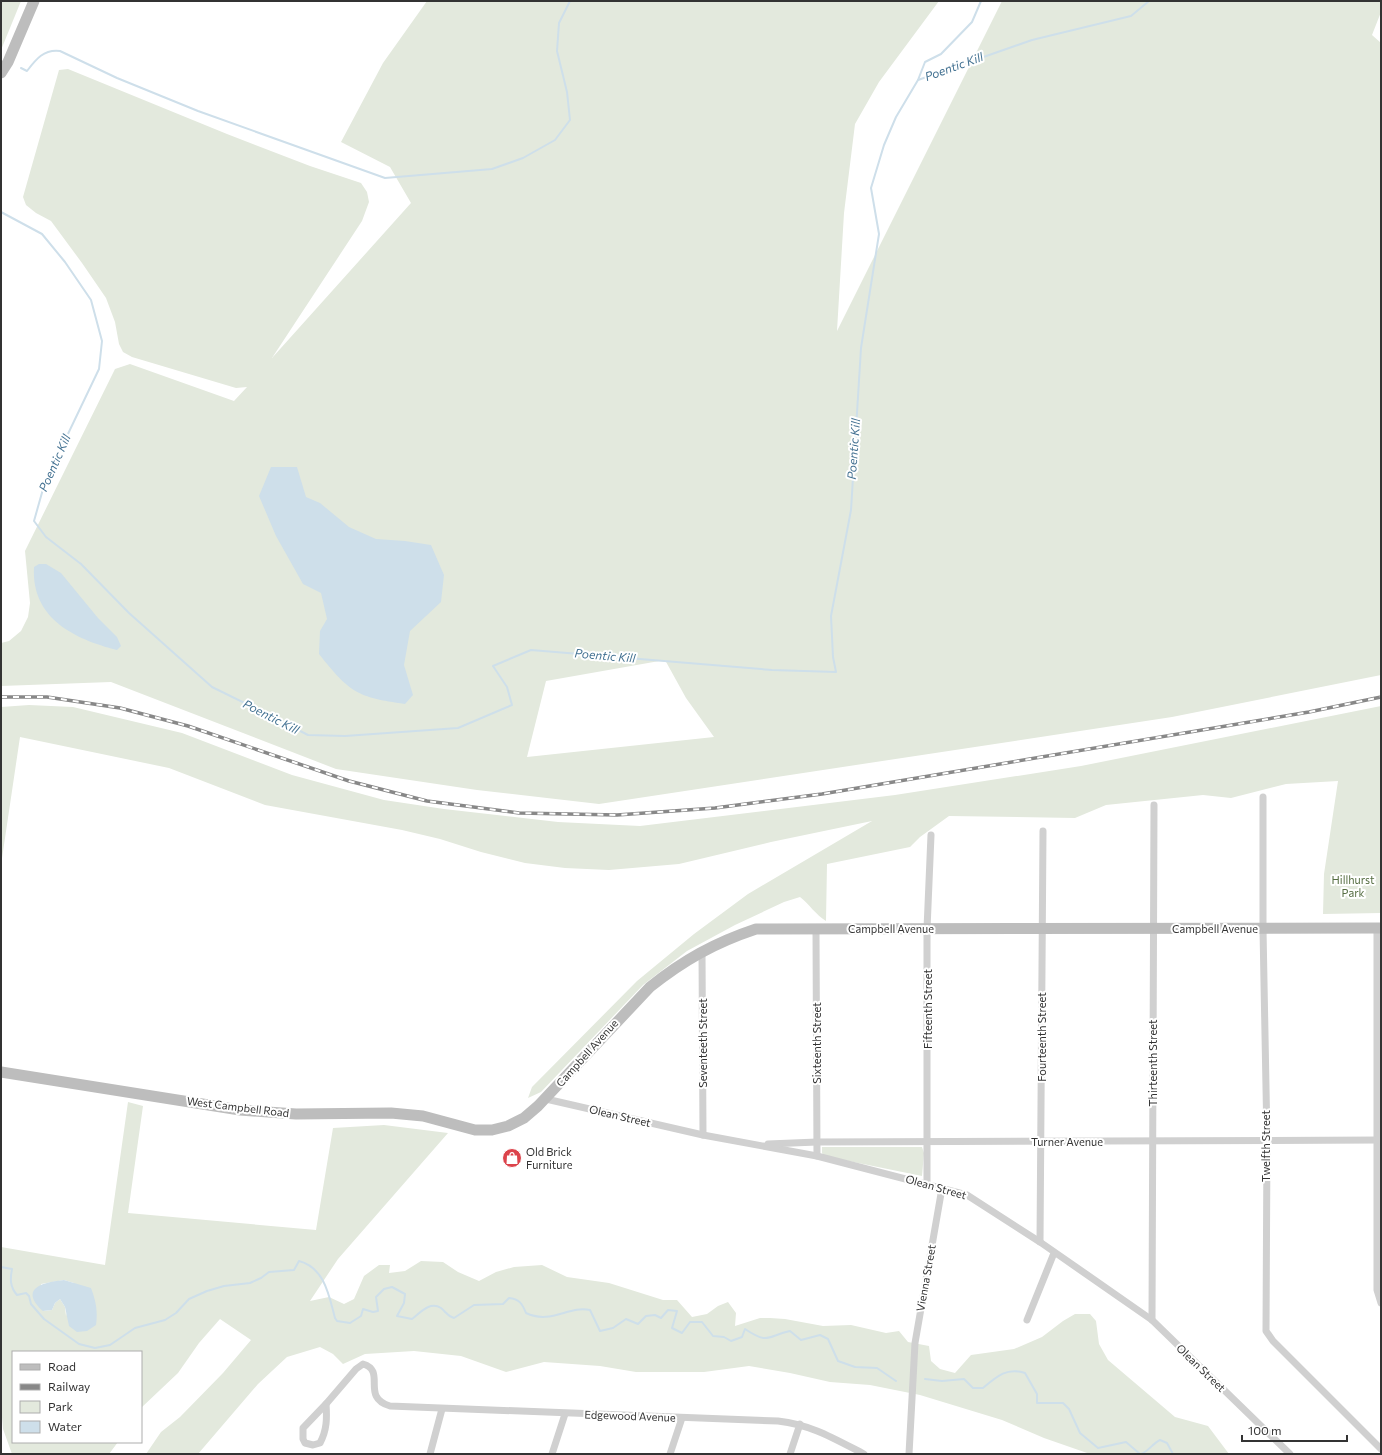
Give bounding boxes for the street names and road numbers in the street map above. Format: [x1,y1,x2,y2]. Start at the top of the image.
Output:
street label: Campbell Avenue [848,922,934,935]
street label: Campbell Avenue [1172,922,1258,935]
street label: Fifteenth Street [921,969,934,1049]
street label: Fourteenth Street [1035,992,1048,1082]
street label: Seventeeth Street [696,998,709,1088]
street label: Sixteenth Street [810,1002,823,1084]
street label: Campbell Avenue [553,1016,620,1089]
street label: Thirteenth Street [1146,1019,1159,1106]
street label: West Campbell Road [186,1094,290,1119]
street label: Olean Street [588,1102,653,1129]
street label: Twelfth Street [1259,1110,1272,1182]
street label: Turner Avenue [1031,1135,1103,1148]
street label: Olean Street [904,1172,969,1202]
street label: Vienna Street [913,1243,938,1312]
street label: Olean Street [1174,1341,1229,1394]
street label: Edgewood Avenue [584,1407,676,1424]

